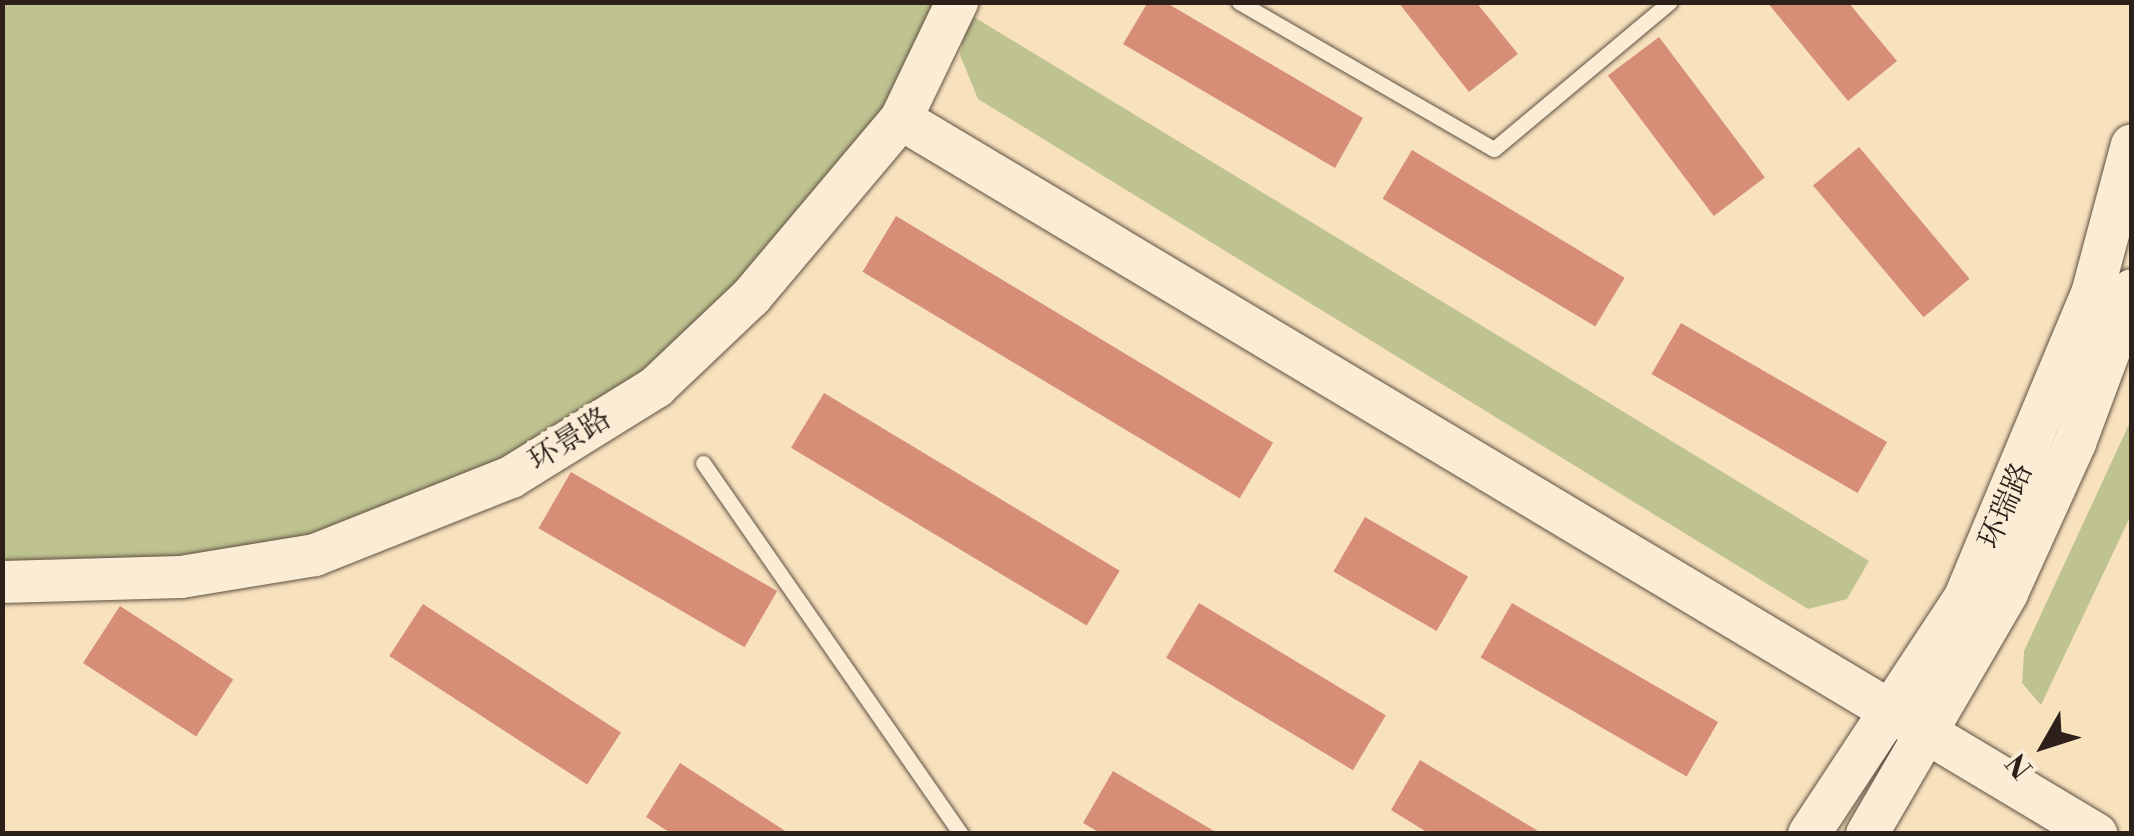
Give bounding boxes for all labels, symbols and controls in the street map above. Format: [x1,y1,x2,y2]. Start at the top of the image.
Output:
street label: 环景路 [522,401,618,479]
street label: 环瑞路 [1971,458,2041,554]
north arrow [1994,696,2094,796]
text: N [2000,746,2041,785]

